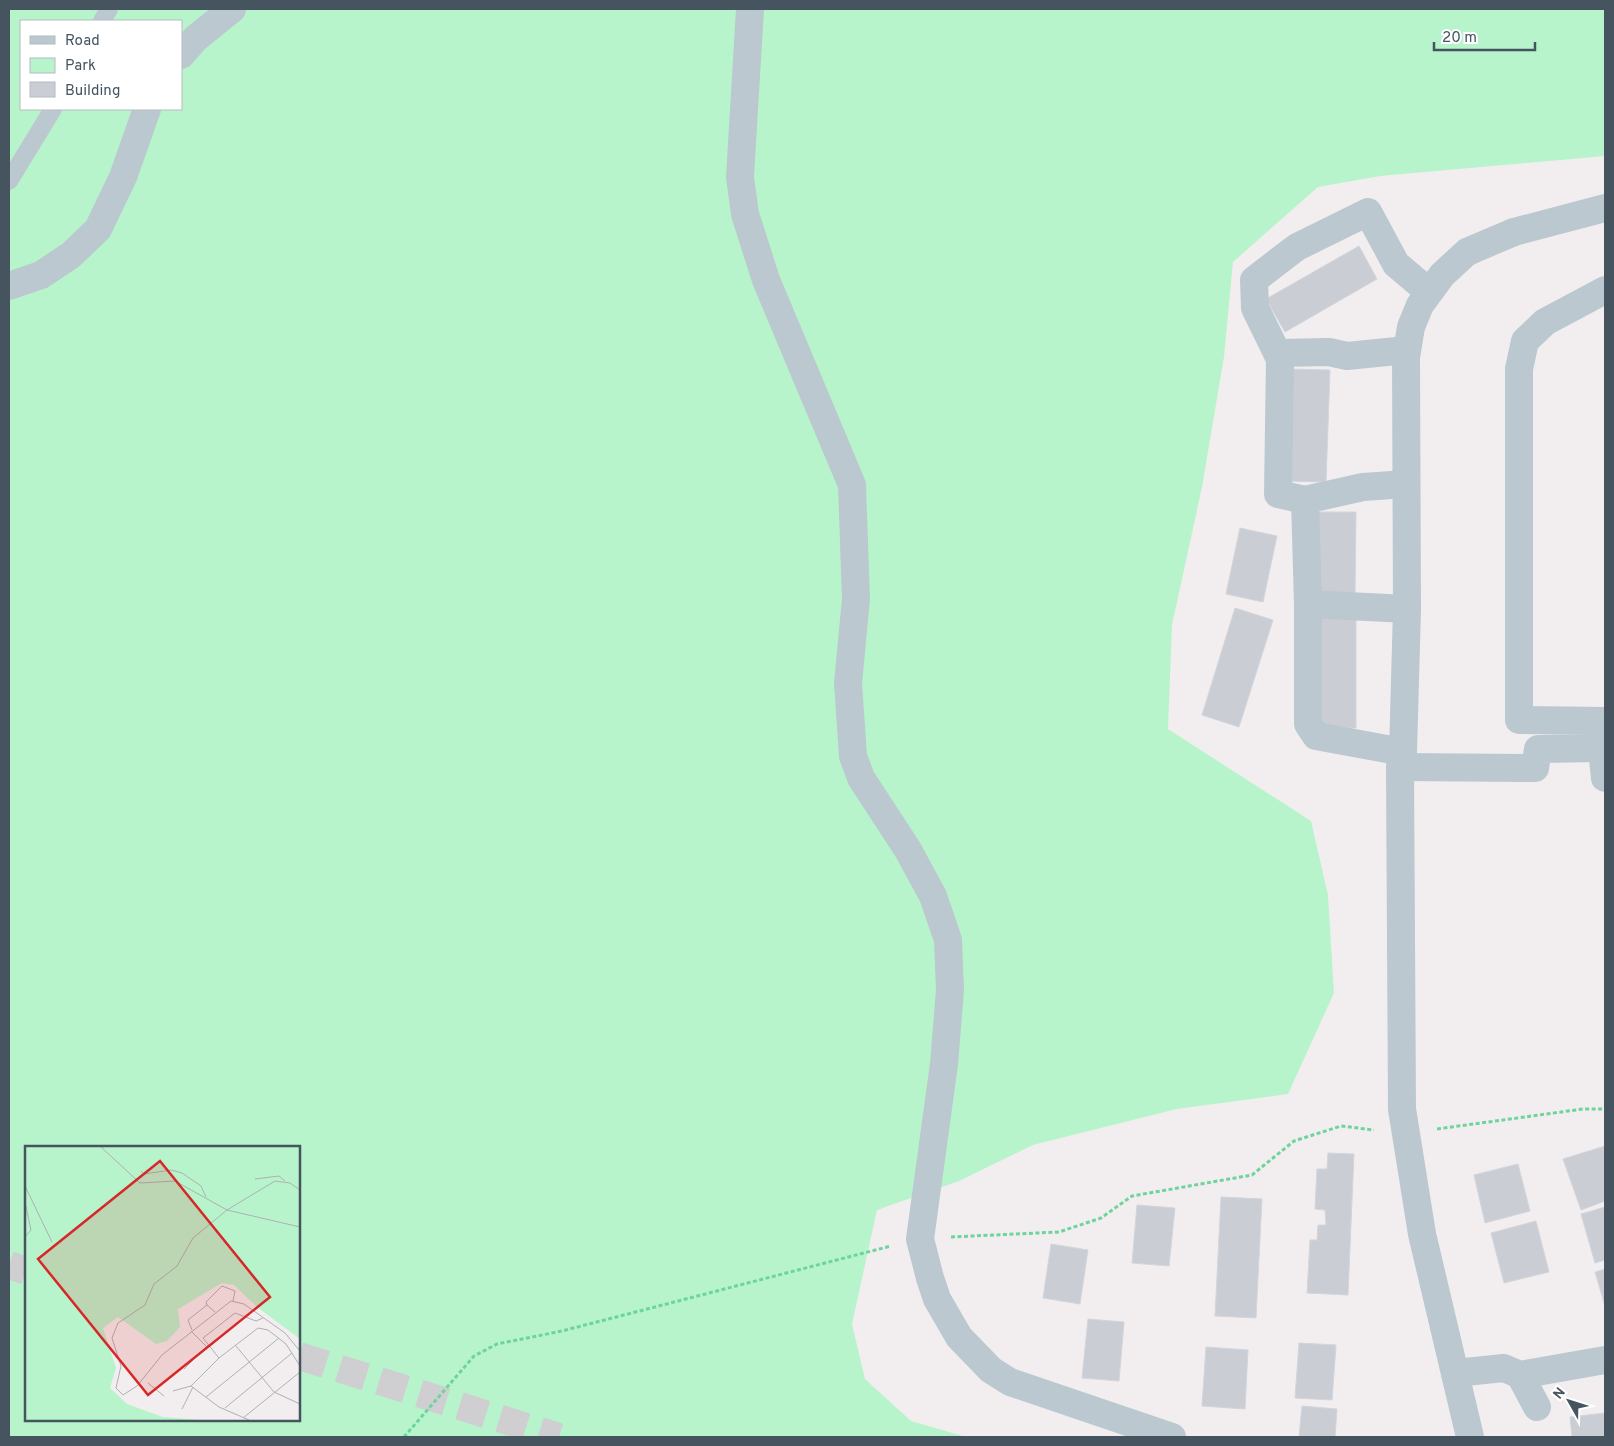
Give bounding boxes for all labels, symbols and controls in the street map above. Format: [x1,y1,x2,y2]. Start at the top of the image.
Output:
legend [20,20,182,110]
scale bar [1434,20,1535,52]
text: 20 m [1442,29,1477,48]
text: Road [65,32,100,51]
text: Park [65,57,96,76]
text: Building [65,82,120,101]
inset map [25,1146,300,1421]
north arrow [1544,1376,1594,1426]
text: N [1550,1385,1570,1403]

